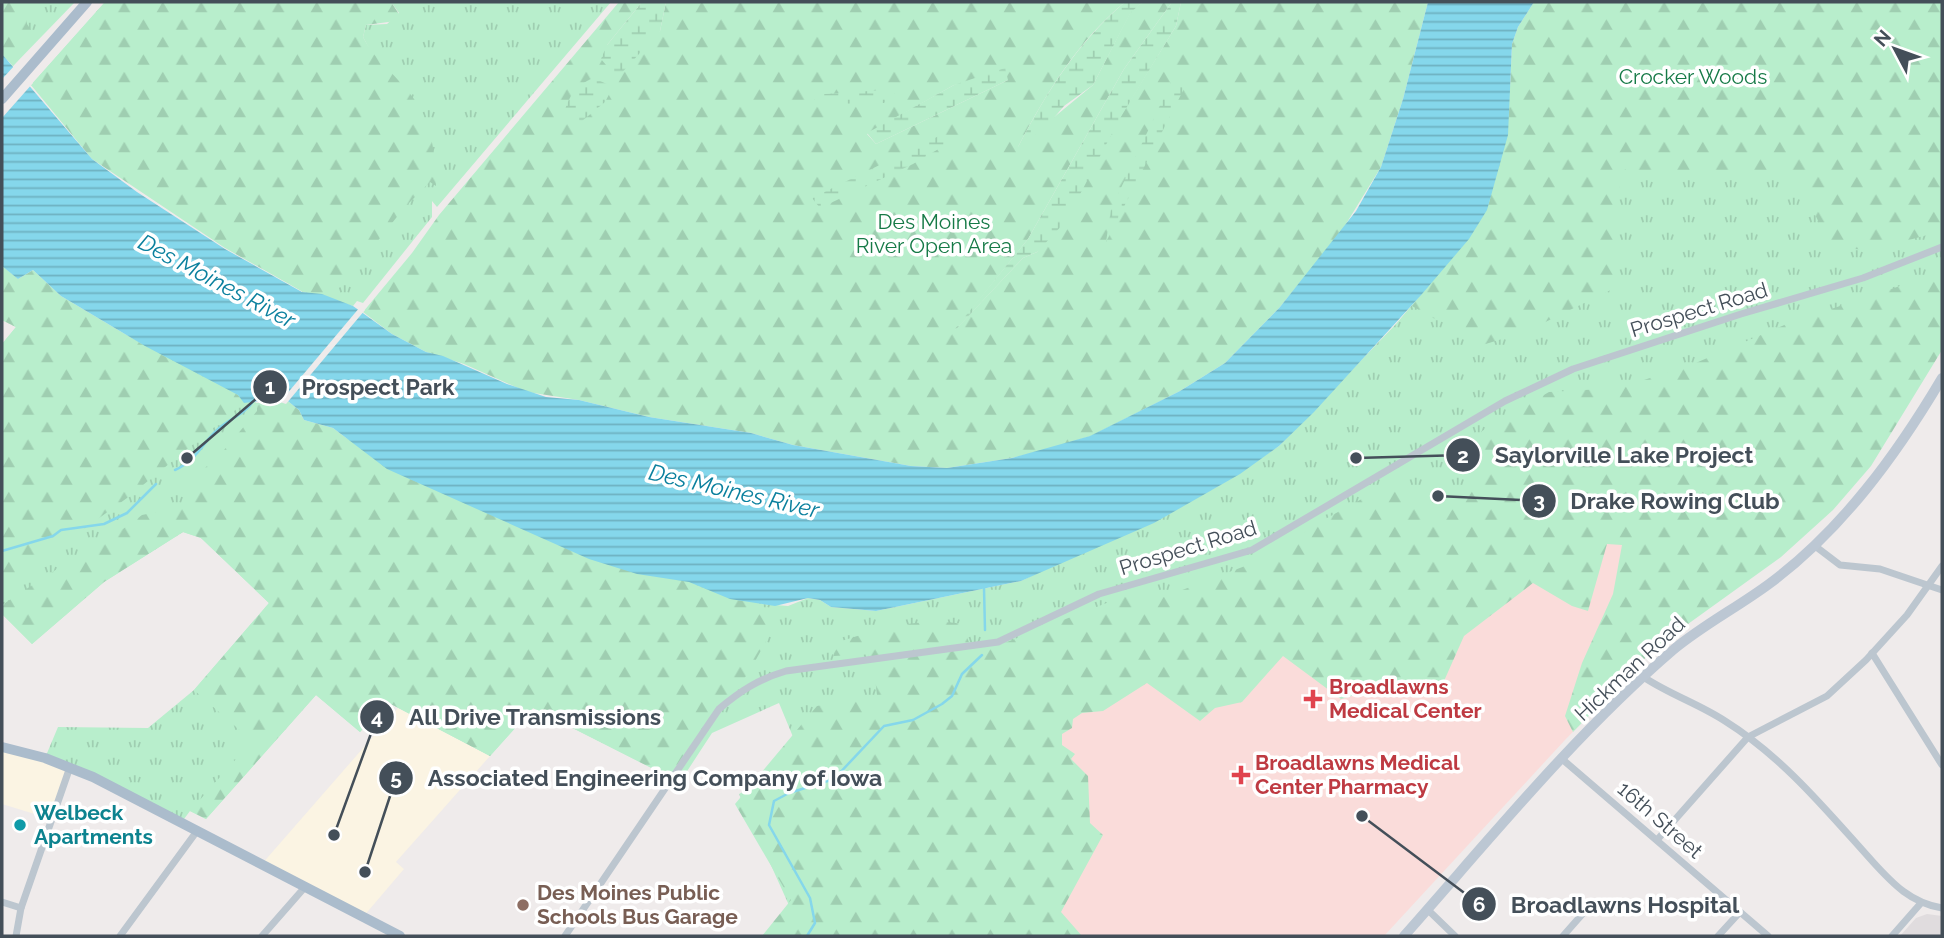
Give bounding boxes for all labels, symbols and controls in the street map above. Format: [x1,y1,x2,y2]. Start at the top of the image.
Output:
north arrow [1860,14,1930,84]
text: N [1869,25,1895,51]
park label: Crocker Woods [1619,64,1767,89]
park label: Des Moines River Open Area [856,209,1012,258]
water label: Des Moines River [134,228,301,334]
street label: Prospect Road [1627,277,1771,342]
callout: Prospect Park [252,365,468,409]
text: Prospect Park [301,373,455,400]
text: 1 [265,374,275,399]
callout: Saylorville Lake Project [1445,433,1767,477]
text: Saylorville Lake Project [1495,441,1754,468]
text: 2 [1457,443,1469,468]
water label: Des Moines River [646,458,823,523]
callout: Drake Rowing Club [1522,479,1794,523]
text: Drake Rowing Club [1570,487,1780,514]
text: 3 [1533,488,1545,513]
street label: Prospect Road [1116,515,1260,580]
street label: Hickman Road [1569,611,1690,726]
place label: Broadlawns Medical Center [1329,674,1482,723]
marker: Broadlawns Medical Center [1303,689,1323,709]
callout: All Drive Transmissions [359,695,676,739]
text: All Drive Transmissions [409,703,661,730]
text: 4 [371,704,383,729]
place label: Broadlawns Medical Center Pharmacy [1255,750,1460,799]
callout: Associated Engineering Company of Iowa [379,756,897,800]
text: Associated Engineering Company of Iowa [428,764,882,791]
text: 5 [390,765,402,790]
marker: Broadlawns Medical Center Pharmacy [1233,767,1249,783]
street label: 16th Street [1613,776,1708,863]
place label: Welbeck Apartments [34,800,153,849]
marker: Welbeck Apartments [12,817,28,833]
place label: Des Moines Public Schools Bus Garage [537,880,738,929]
callout: Broadlawns Hospital [1461,882,1753,926]
text: Broadlawns Hospital [1511,891,1740,918]
text: 6 [1473,892,1485,917]
marker: Des Moines Public Schools Bus Garage [515,897,531,913]

